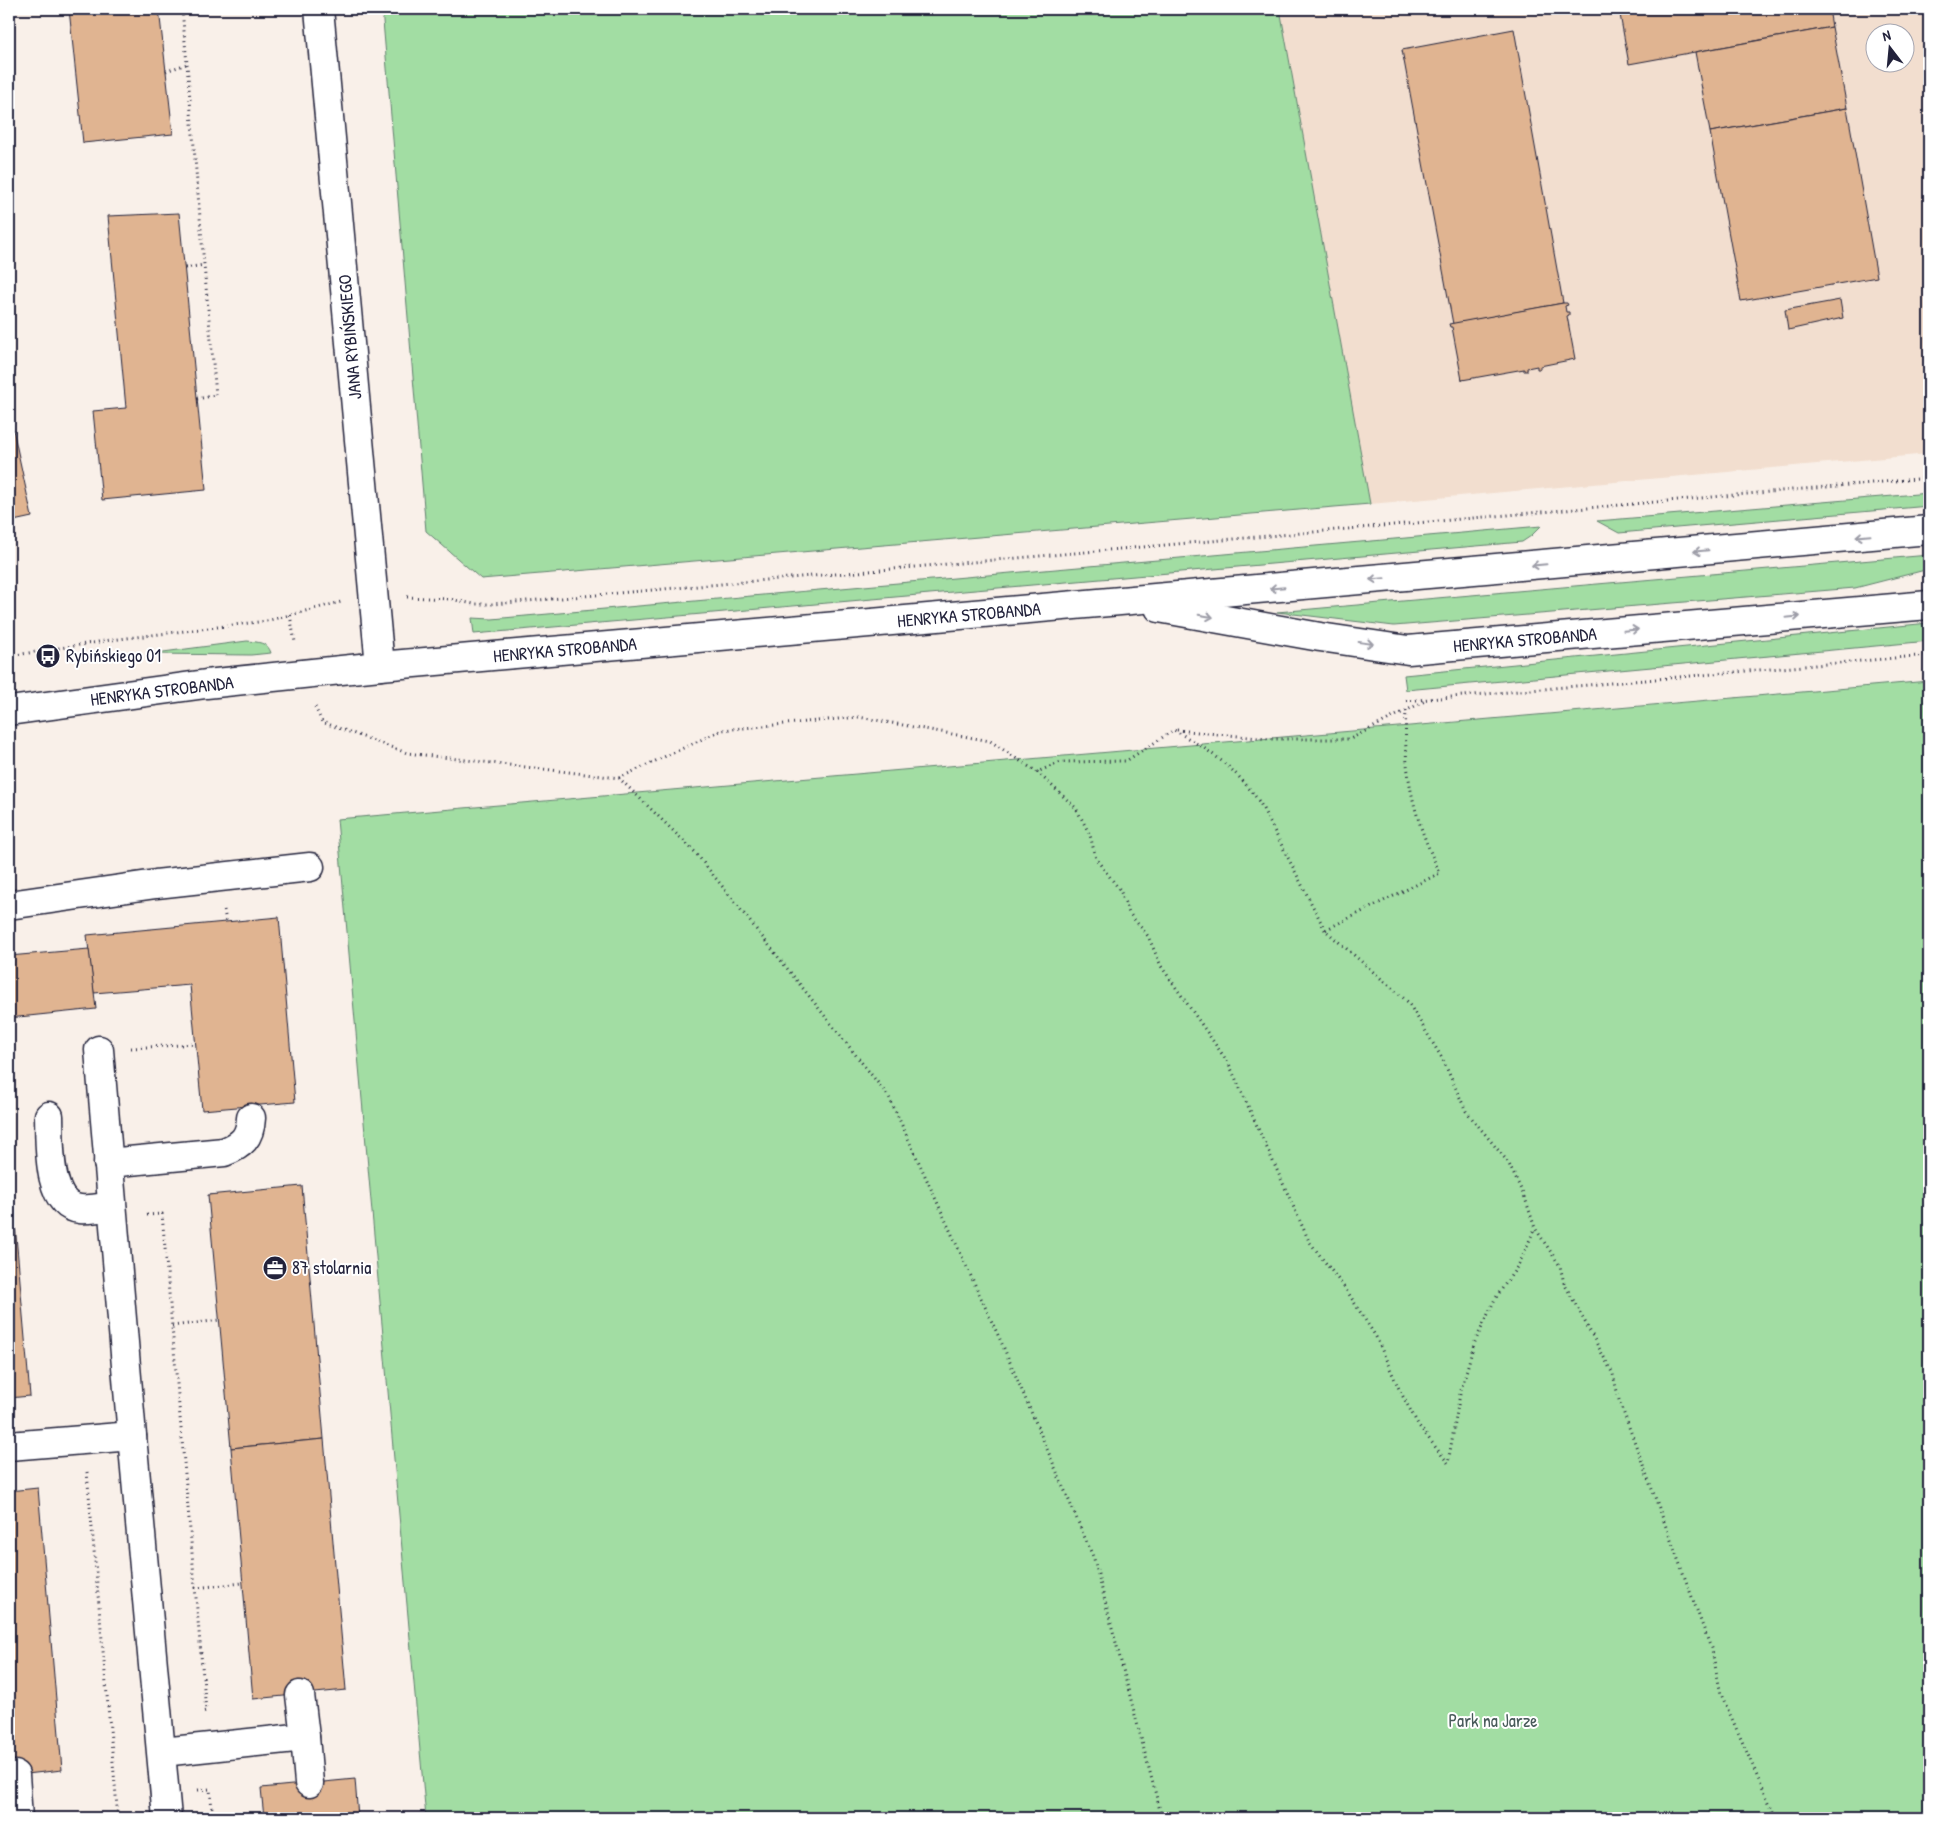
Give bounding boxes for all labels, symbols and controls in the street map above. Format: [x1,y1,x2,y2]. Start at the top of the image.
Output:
north arrow [1866,22,1916,72]
text: N [1880,25,1893,45]
street label: JANA RYBIŃSKIEGO [332,273,367,401]
one-way arrow [1855,532,1871,541]
one-way arrow [1693,546,1709,555]
one-way arrow [1532,560,1548,570]
one-way arrow [1370,574,1386,584]
one-way arrow [1270,583,1286,592]
street label: HENRYKA STROBANDA [896,596,1042,633]
one-way arrow [1197,612,1213,621]
one-way arrow [1785,612,1801,621]
street label: HENRYKA STROBANDA [1452,621,1598,658]
one-way arrow [1623,626,1639,635]
street label: HENRYKA STROBANDA [492,631,638,668]
one-way arrow [1357,639,1373,649]
bus stop icon: Rybińskiego 01 [35,643,61,669]
place label: Rybińskiego 01 [66,643,161,668]
street label: HENRYKA STROBANDA [89,669,235,712]
office icon: 87 stolarnia [262,1255,288,1281]
place label: 87 stolarnia [292,1255,371,1280]
park label: Park na Jarze [1448,1708,1538,1733]

